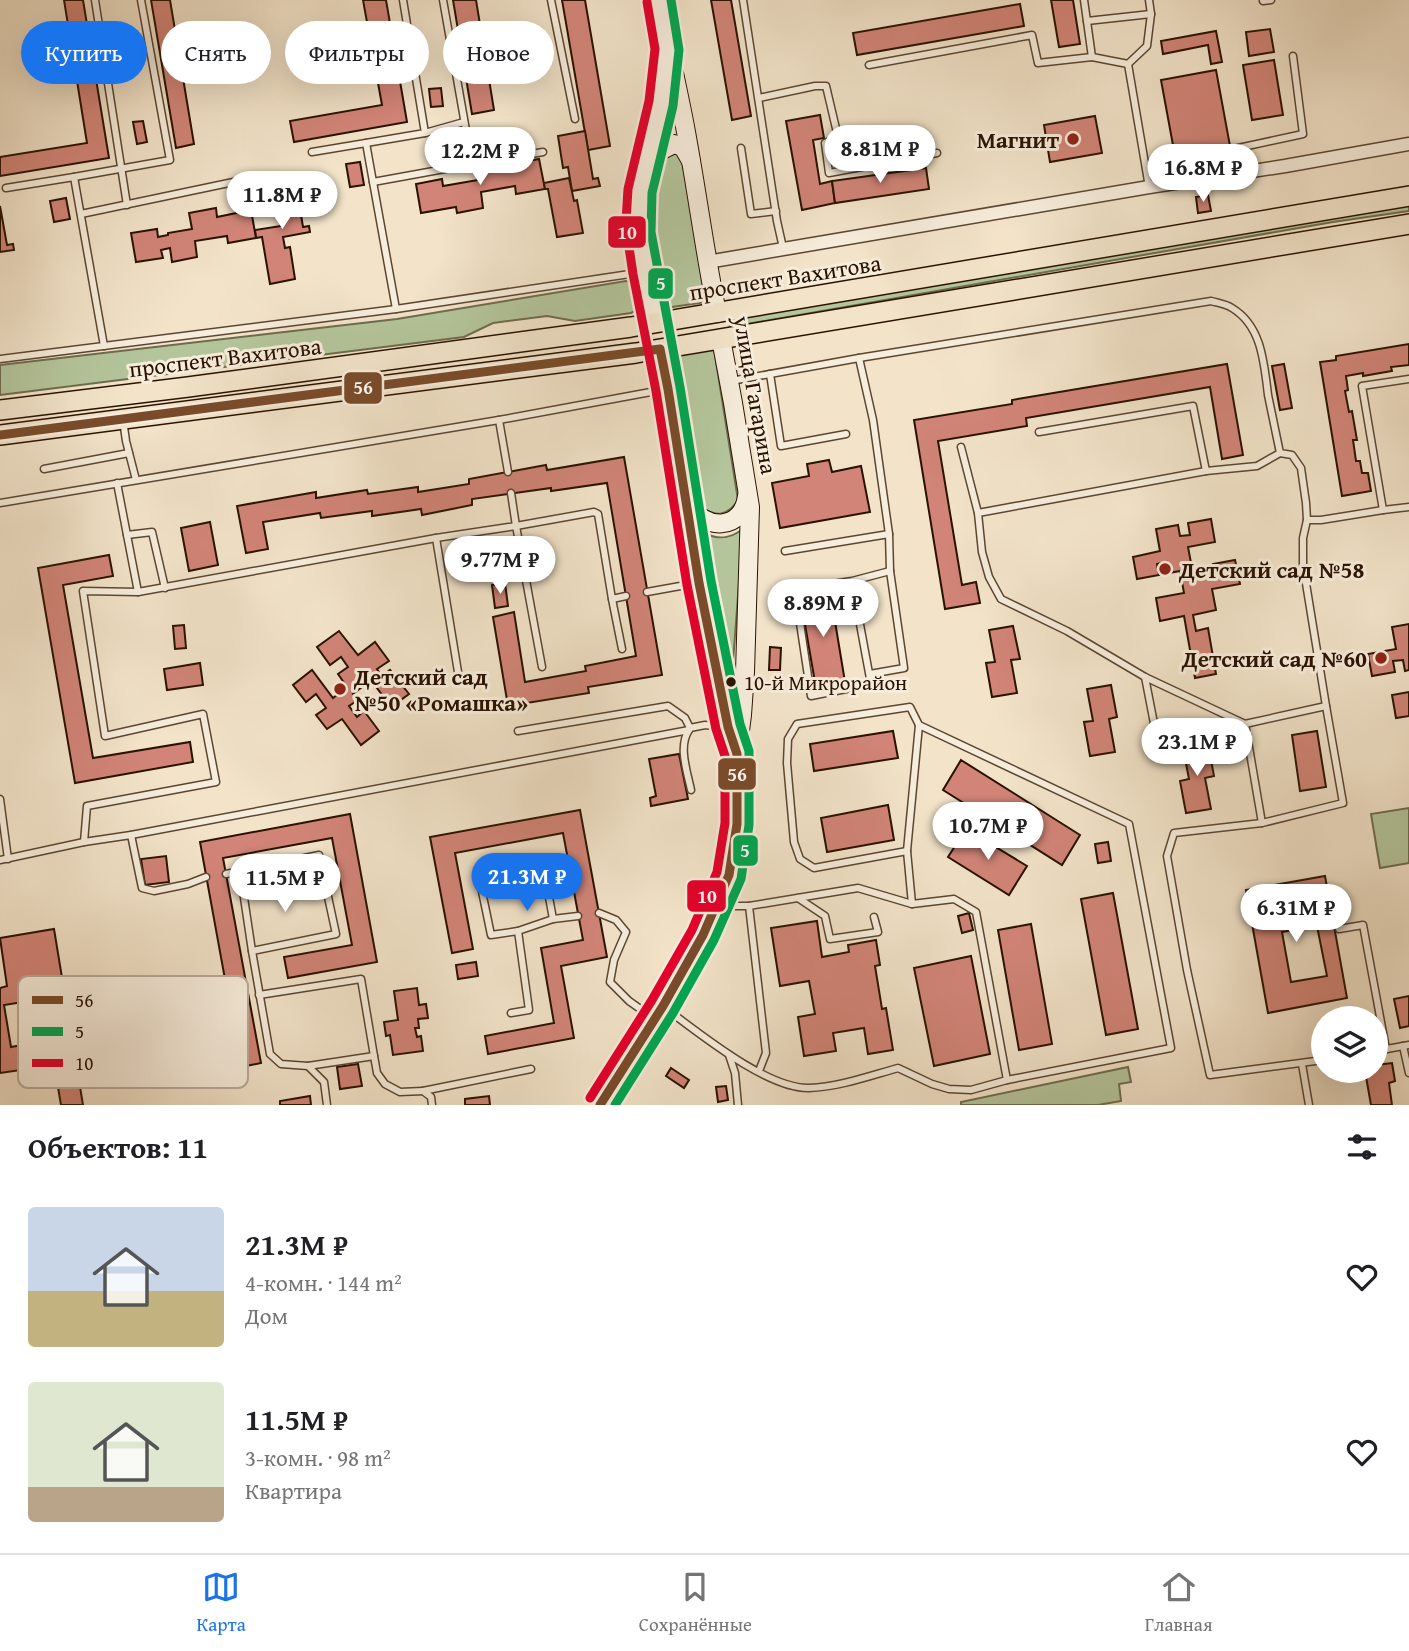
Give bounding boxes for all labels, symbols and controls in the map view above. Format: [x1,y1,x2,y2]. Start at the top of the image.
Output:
chip: Купить [21,21,147,84]
chip: Снять [161,21,271,84]
chip: Фильтры [285,21,429,84]
chip: Новое [443,21,554,84]
place label: Магнит [977,123,1060,156]
pin: 8.81M ₽ [815,125,945,185]
pin: 12.2M ₽ [415,128,545,187]
text: 8.81M ₽ [840,131,920,164]
marker: Магнит [1065,131,1081,147]
text: 12.2M ₽ [440,133,520,166]
pin: 16.8M ₽ [1138,144,1268,204]
text: 16.8M ₽ [1163,150,1243,183]
pin: 11.8M ₽ [217,172,347,231]
text: 11.8M ₽ [242,177,322,210]
line badge: 10 [607,215,647,249]
text: 10 [617,218,637,246]
street label: проспект Вахитова [687,246,883,308]
line badge: 5 [647,267,674,300]
text: 5 [656,269,666,297]
street label: улица Гагарина [726,312,786,477]
street label: проспект Вахитова [127,329,323,385]
line badge: 56 [343,371,383,405]
text: 56 [353,373,373,401]
pin: 9.77M ₽ [435,536,565,596]
text: 9.77M ₽ [460,542,540,575]
place label: Детский сад №58 [1178,553,1364,586]
marker: Детский сад №58 [1157,561,1173,577]
pin: 8.89M ₽ [758,580,888,639]
text: 8.89M ₽ [783,585,863,618]
place label: Детский сад №60 [1181,642,1367,675]
marker: Детский сад №60 [1373,650,1389,666]
place label: Детский сад №50 «Ромашка» [353,660,528,719]
place label: 10-й Микрорайон [744,667,907,698]
marker: 10-й Микрорайон [724,675,738,689]
marker: Детский сад №50 «Ромашка» [332,681,348,697]
pin: 23.1M ₽ [1132,718,1262,778]
text: 23.1M ₽ [1157,724,1237,757]
line badge: 56 [717,757,757,791]
text: 56 [727,760,747,788]
pin: 10.7M ₽ [923,802,1053,862]
text: 10.7M ₽ [948,808,1028,841]
line badge: 5 [732,834,759,867]
text: 5 [740,836,750,864]
pin: 21.3M ₽ [462,853,592,913]
pin: 11.5M ₽ [220,855,350,914]
text: 21.3M ₽ [487,859,567,892]
text: 11.5M ₽ [245,860,325,893]
line badge: 10 [686,879,727,913]
text: 10 [697,882,717,910]
pin: 6.31M ₽ [1231,884,1361,944]
text: 6.31M ₽ [1256,890,1336,923]
legend [18,976,248,1088]
text: 56 [75,986,93,1014]
map controls [1311,1006,1388,1083]
button: layers [1311,1006,1388,1083]
text: 5 [75,1017,84,1045]
text: 10 [75,1049,93,1077]
text: Объектов: 11 [28,1125,208,1169]
icon: filters [1343,1128,1381,1166]
text: 21.3M ₽ [245,1222,348,1266]
icon: home [84,1235,168,1319]
icon: heart [1343,1258,1381,1296]
text: 4-комн. · 144 m² [245,1266,402,1299]
text: Дом [245,1299,288,1332]
text: 11.5M ₽ [245,1397,348,1441]
icon: home [84,1410,168,1494]
icon: heart [1343,1433,1381,1471]
text: 3-комн. · 98 m² [245,1441,391,1474]
text: Квартира [245,1474,342,1507]
tab: Карта [196,1568,246,1638]
tab: Сохранённые [639,1568,752,1638]
tab: Главная [1145,1568,1213,1638]

